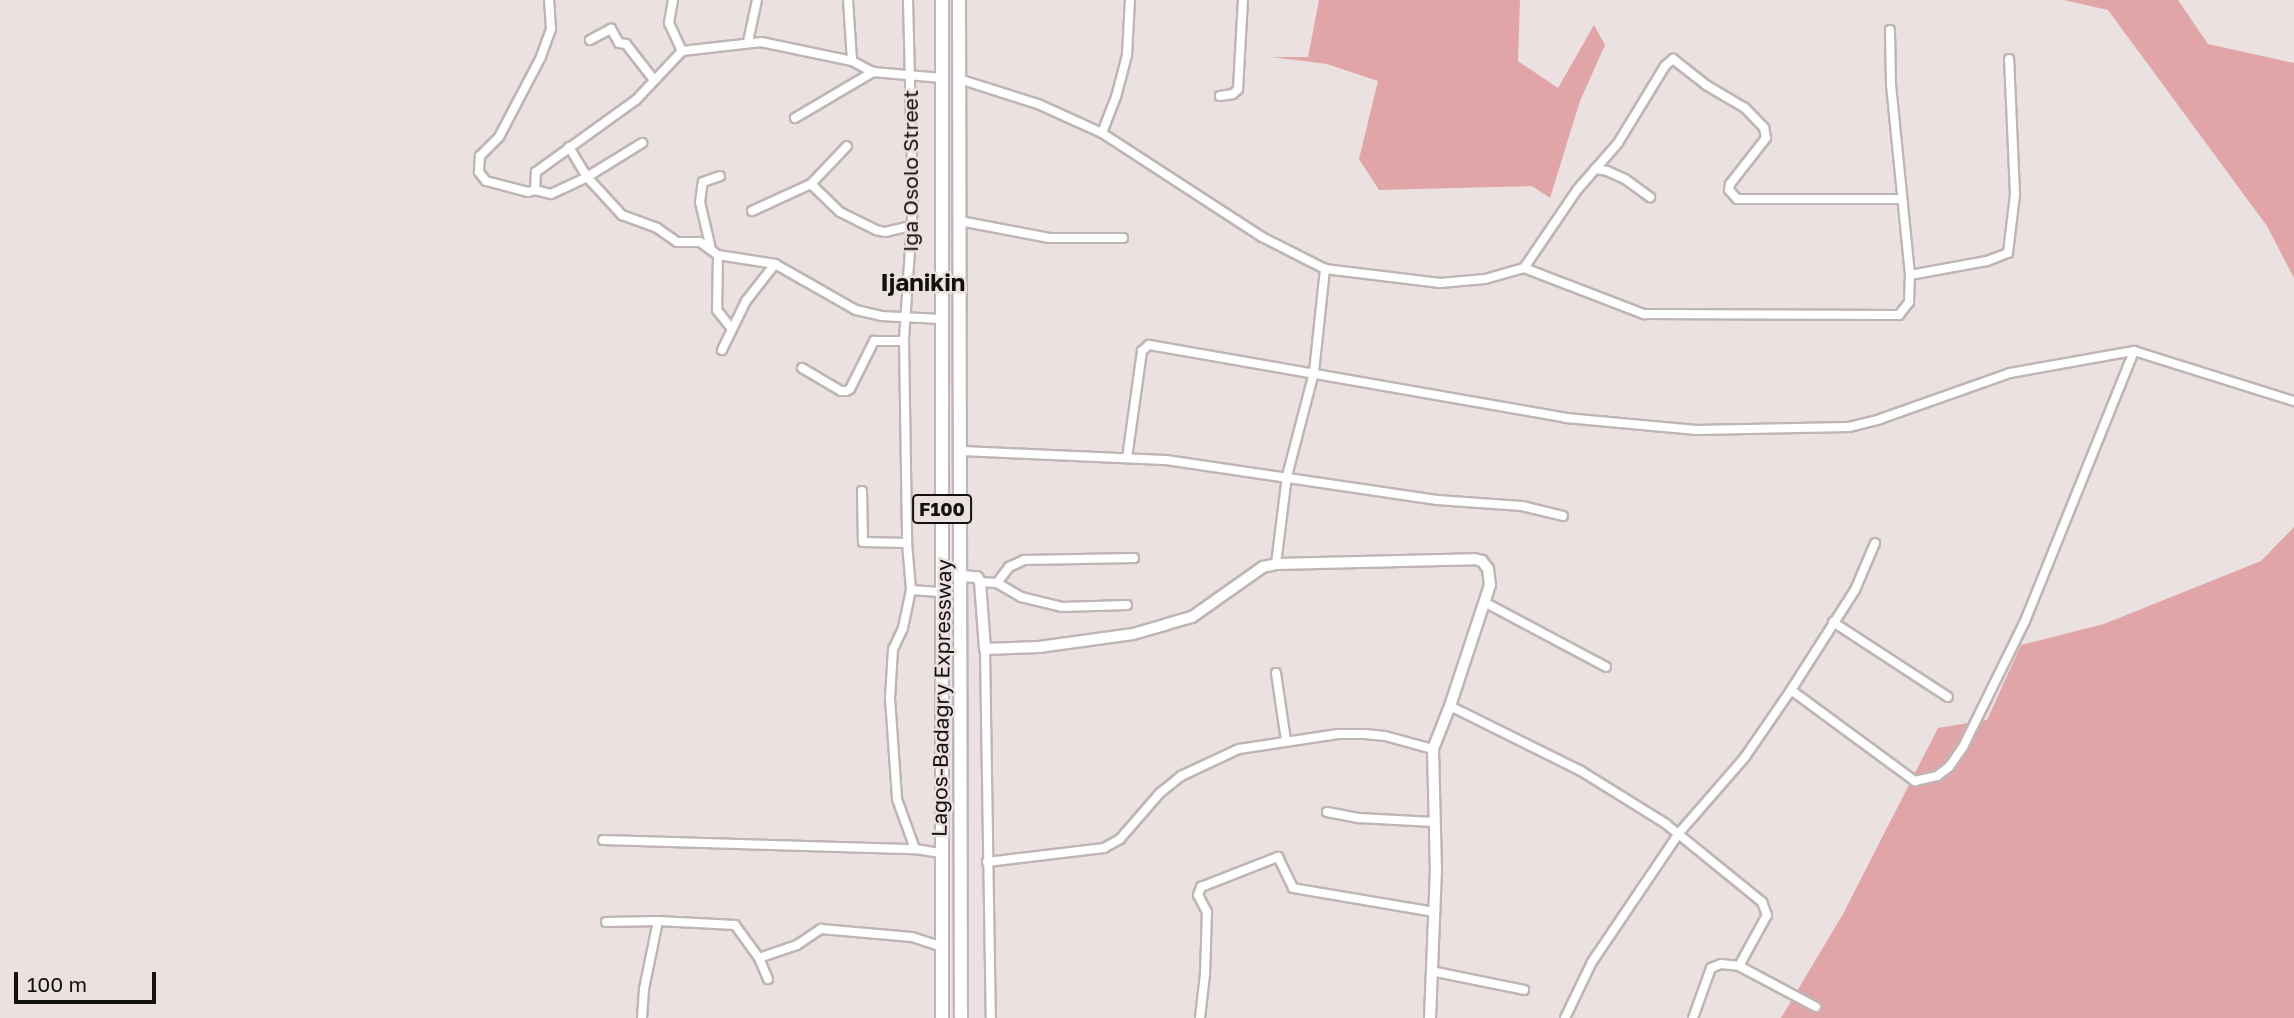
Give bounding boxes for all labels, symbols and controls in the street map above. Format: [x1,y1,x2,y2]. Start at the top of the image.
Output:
street label: Iga Osolo Street [897,90,923,252]
district label: Ijanikin [881,268,965,296]
road number: F100 [911,494,974,524]
street label: Lagos-Badagry Expressway [926,559,956,837]
scale bar [18,958,159,1002]
text: 100 m [27,971,87,997]

